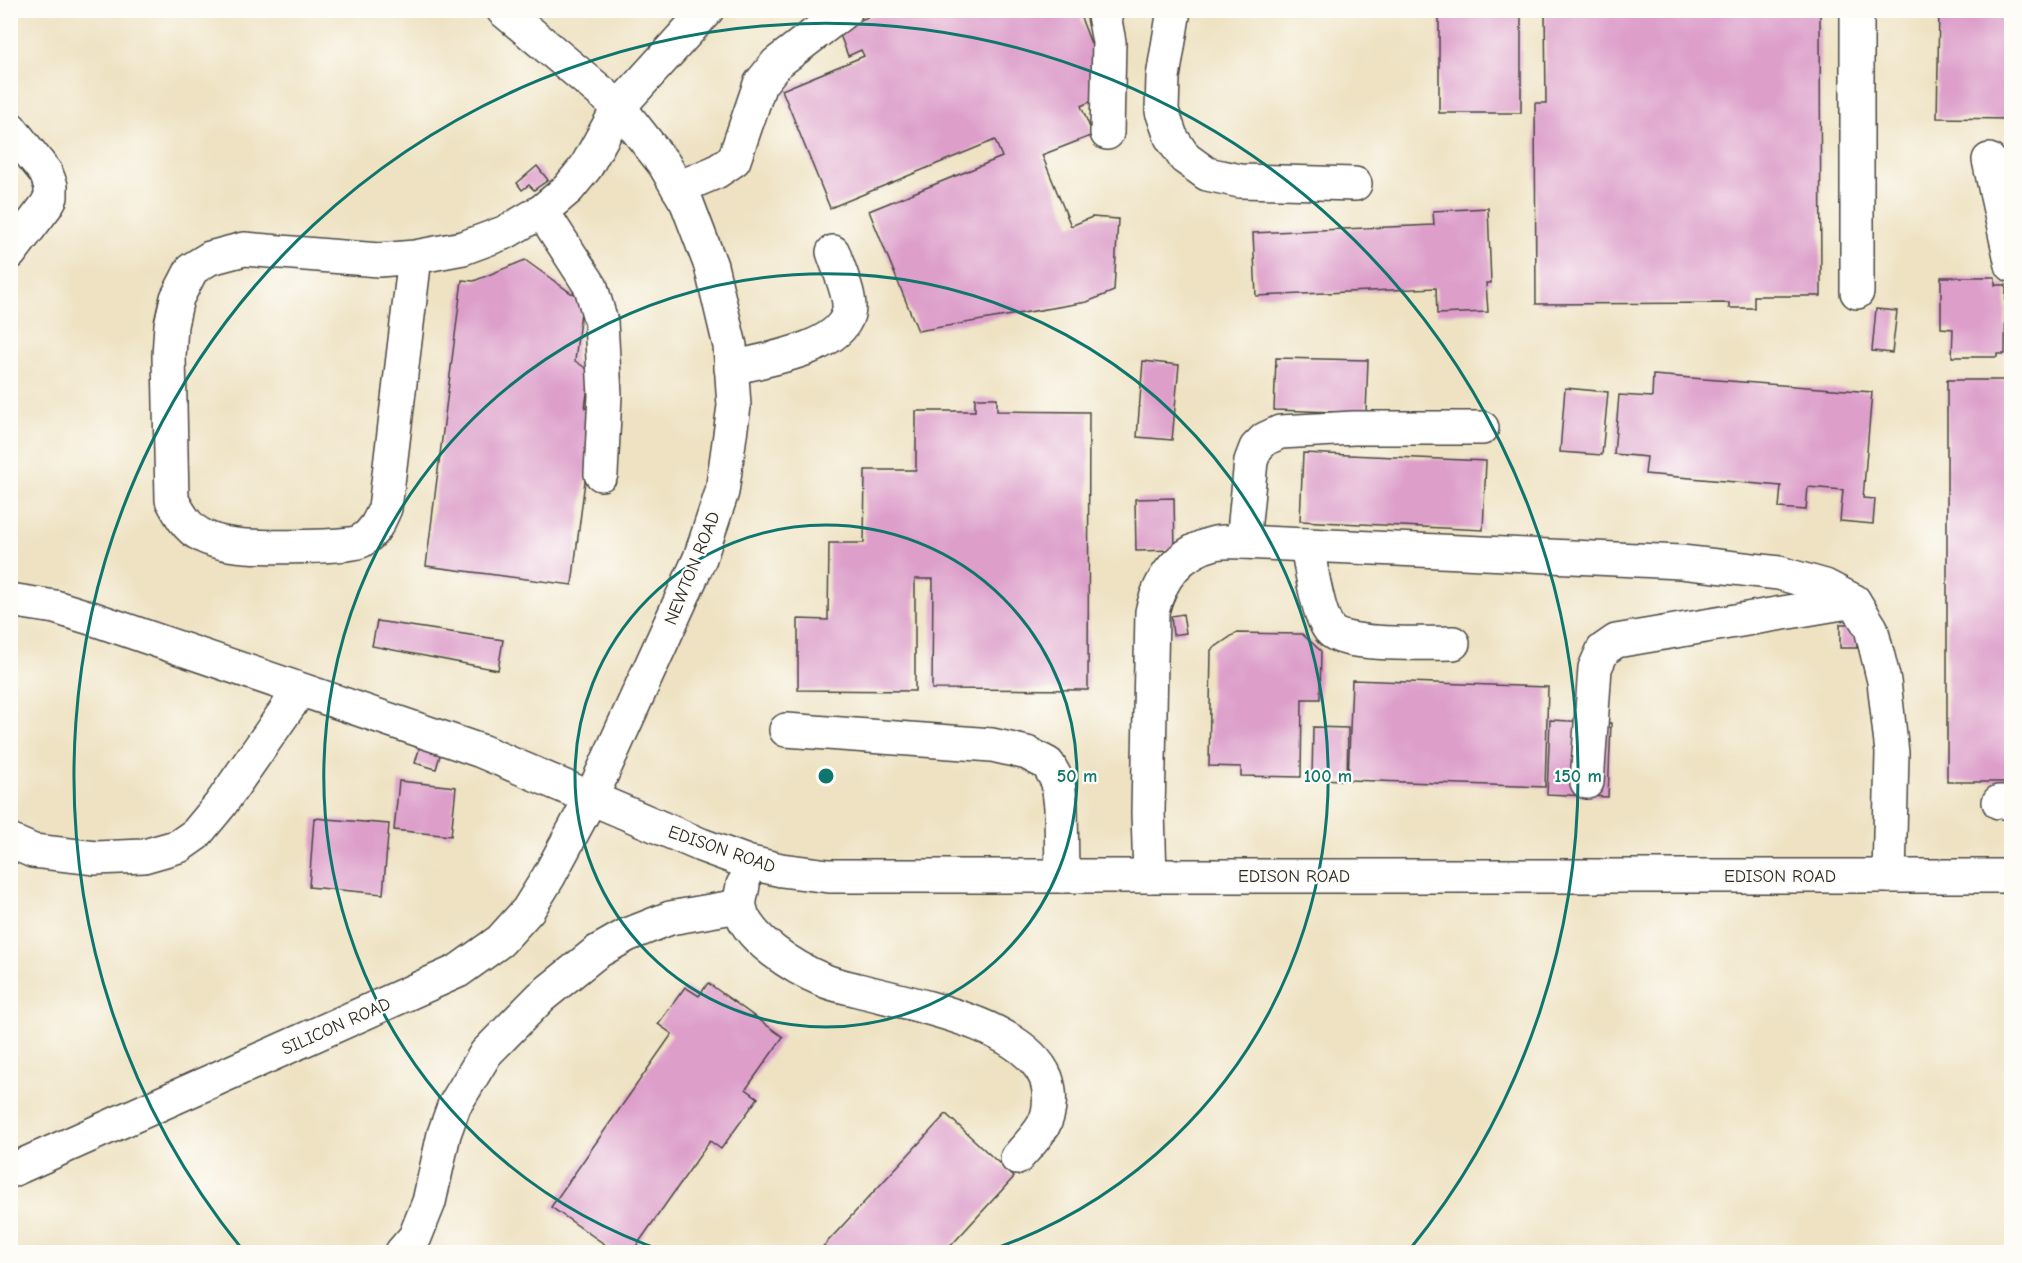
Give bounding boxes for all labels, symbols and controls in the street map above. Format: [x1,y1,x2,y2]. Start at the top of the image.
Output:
street label: NEWTON ROAD [660,509,725,628]
centre of rings [816,766,836,786]
text: 50 m [1057,766,1097,787]
text: 100 m [1304,766,1352,787]
text: 150 m [1554,766,1602,787]
street label: EDISON ROAD [665,821,778,878]
street label: EDISON ROAD [1238,866,1350,887]
street label: EDISON ROAD [1724,866,1836,887]
street label: SILICON ROAD [278,993,394,1060]

